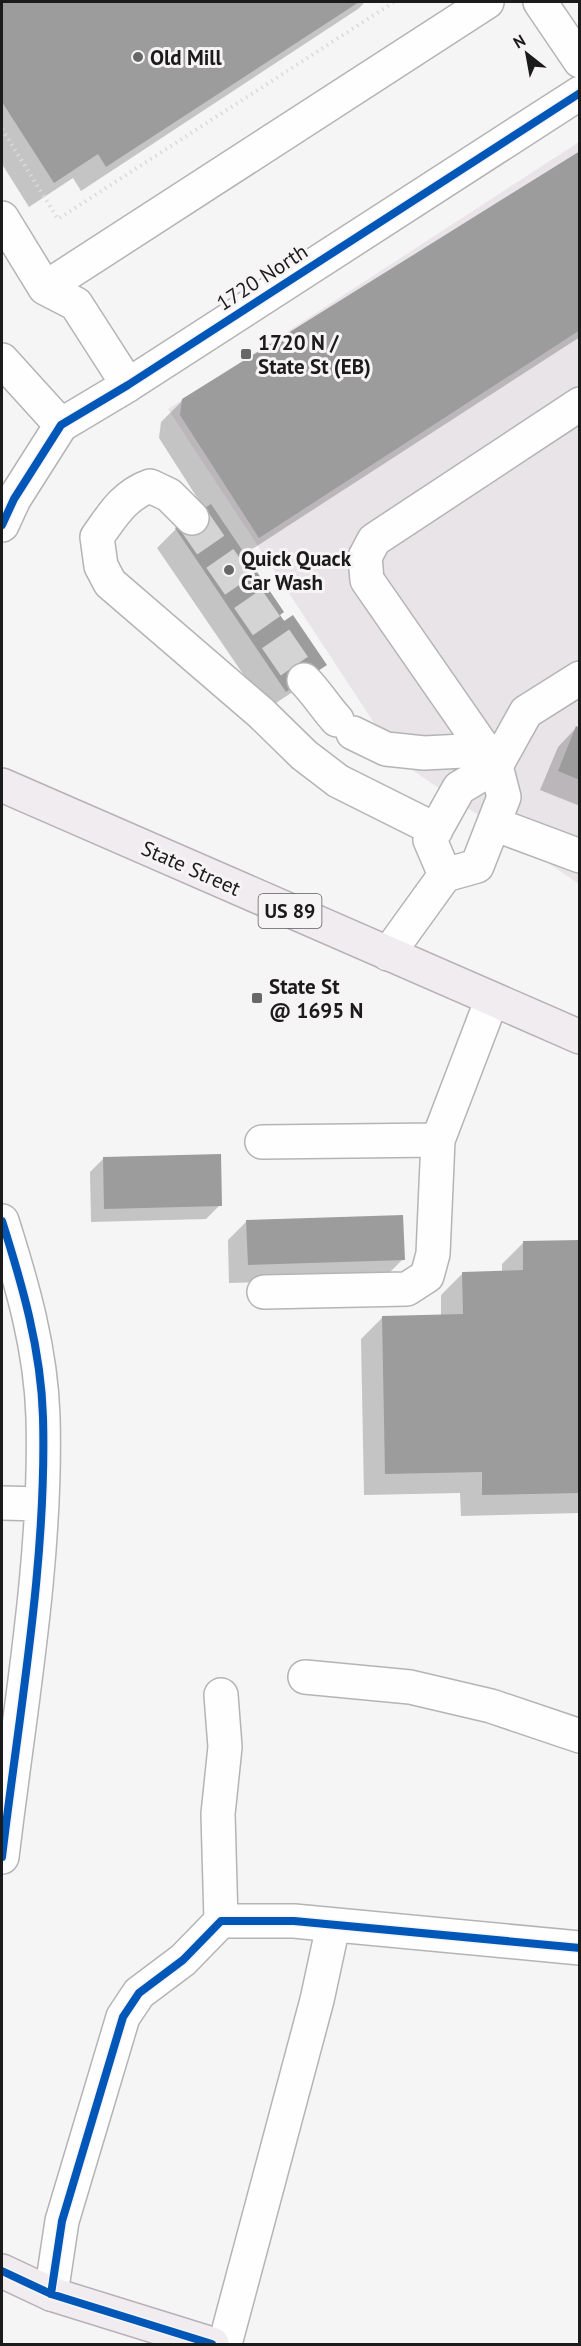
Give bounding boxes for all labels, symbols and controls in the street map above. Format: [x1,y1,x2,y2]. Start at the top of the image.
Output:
north arrow [497,24,557,84]
text: N [510,30,529,52]
place label: Old Mill [150,44,222,71]
marker: Old Mill [131,50,145,64]
street label: 1720 North [211,238,313,316]
place label: 1720 N / State St (EB) [258,329,371,380]
marker: 1720 N / State St (EB) [239,347,253,361]
place label: Quick Quack Car Wash [241,545,352,596]
marker: Quick Quack Car Wash [222,563,236,577]
street label: State Street [137,834,245,902]
road number: US 89 [258,894,322,928]
place label: State St @ 1695 N [269,973,363,1024]
marker: State St @ 1695 N [250,991,264,1005]

